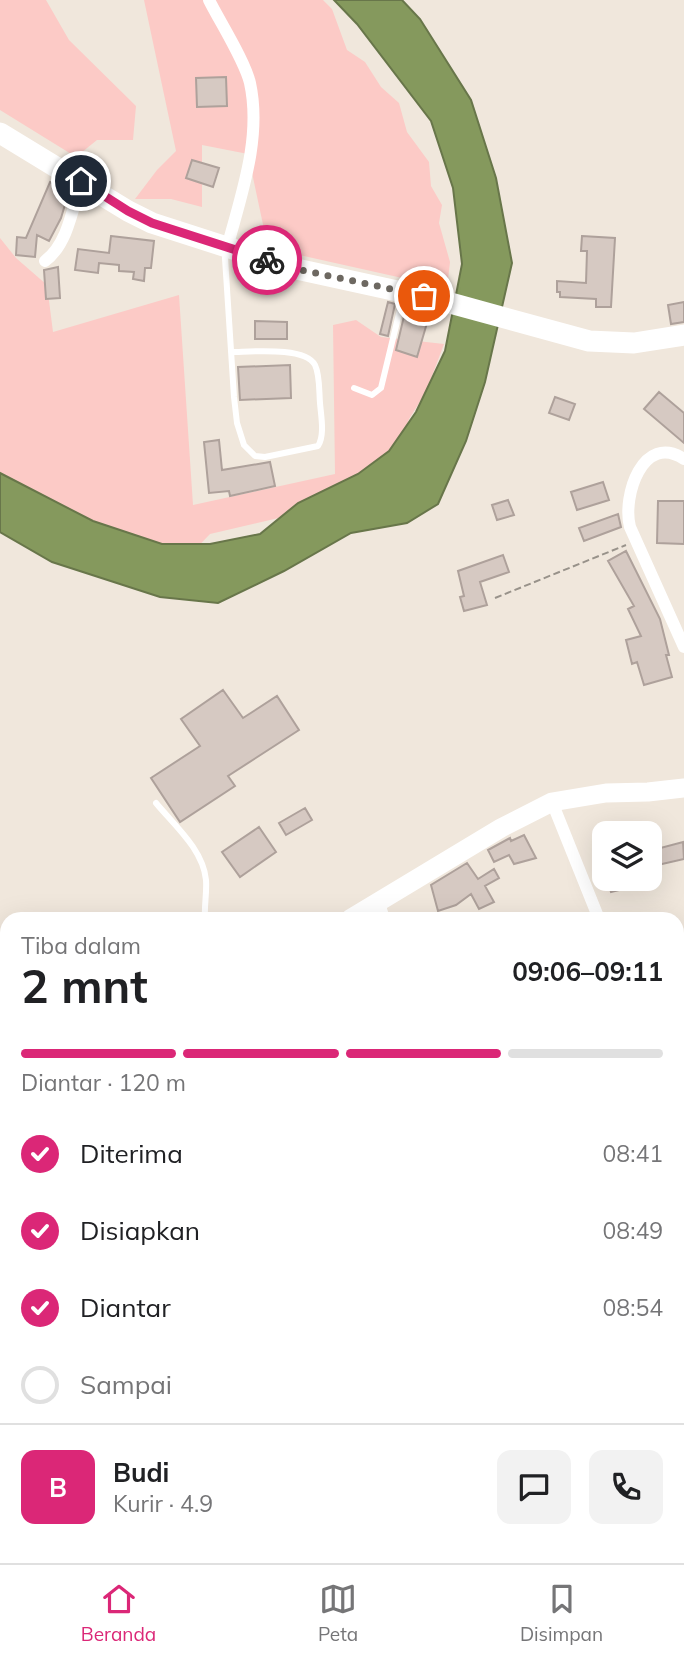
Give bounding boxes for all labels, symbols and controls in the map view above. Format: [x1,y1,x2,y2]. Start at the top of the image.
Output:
pin [51,151,111,211]
icon: home [62,162,100,200]
courier [232,225,302,295]
icon: bike [248,241,286,279]
pin [394,266,454,326]
icon: bag [405,277,443,315]
map controls [592,821,662,891]
button: layers [592,821,662,891]
text: Tiba dalam [21,931,141,960]
text: 09:06–09:11 [512,955,663,988]
text: 2 mnt [21,957,148,1015]
text: Diantar · 120 m [21,1068,186,1097]
icon: check [21,1135,59,1173]
text: Diterima [80,1137,183,1170]
text: 08:41 [603,1139,663,1168]
icon: check [21,1212,59,1250]
text: Disiapkan [80,1214,200,1247]
text: 08:49 [603,1216,663,1245]
icon: check [21,1289,59,1327]
text: Diantar [80,1291,171,1324]
text: 08:54 [603,1293,663,1322]
text: Sampai [80,1368,172,1401]
button: chat [497,1450,571,1524]
button: phone [589,1450,663,1524]
text: Budi [113,1456,169,1489]
text: B [49,1471,67,1504]
text: Kurir · 4.9 [113,1489,213,1518]
tab: Beranda [81,1580,156,1646]
tab: Peta [318,1580,358,1646]
tab: Disimpan [520,1580,603,1646]

